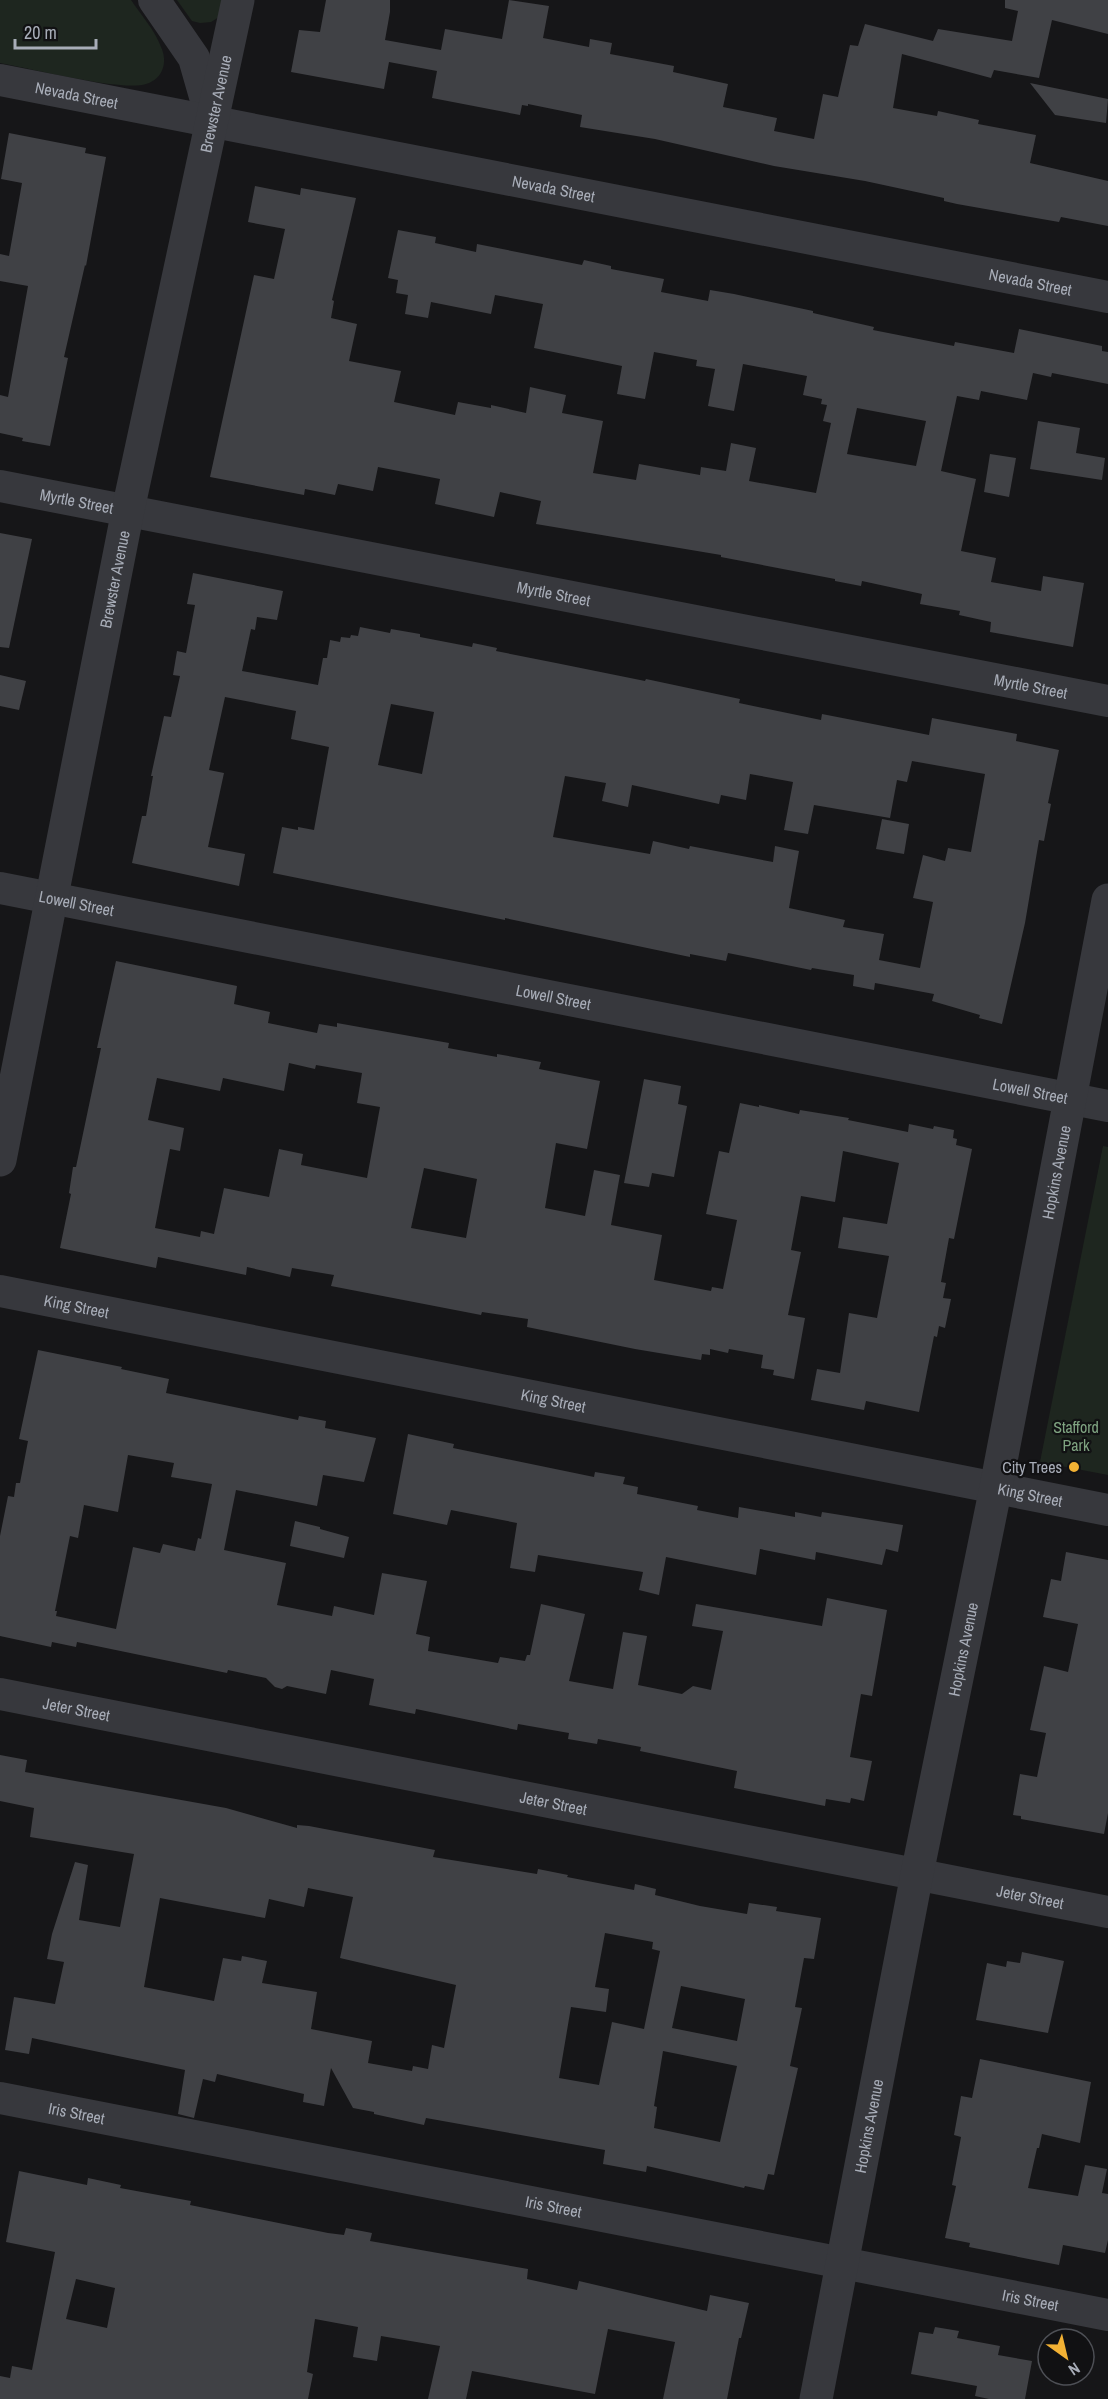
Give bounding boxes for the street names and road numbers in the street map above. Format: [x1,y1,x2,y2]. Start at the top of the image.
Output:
street label: Brewster Avenue [194,53,237,155]
street label: Nevada Street [33,76,120,114]
street label: Nevada Street [510,170,597,207]
street label: Nevada Street [987,263,1074,301]
street label: Myrtle Street [38,483,116,519]
street label: Brewster Avenue [94,528,135,630]
street label: Myrtle Street [515,576,593,611]
street label: Myrtle Street [992,668,1070,704]
street label: Lowell Street [37,885,116,921]
street label: Lowell Street [514,979,593,1015]
street label: Lowell Street [991,1073,1070,1109]
street label: Hopkins Avenue [1036,1123,1076,1221]
street label: King Street [42,1289,111,1323]
street label: King Street [519,1383,588,1418]
street label: King Street [996,1477,1065,1512]
street label: Hopkins Avenue [943,1600,983,1698]
street label: Jeter Street [41,1692,112,1726]
street label: Jeter Street [518,1786,589,1820]
street label: Jeter Street [995,1879,1066,1914]
street label: Hopkins Avenue [849,2077,888,2175]
street label: Iris Street [46,2097,107,2129]
street label: Iris Street [523,2190,584,2223]
street label: Iris Street [1000,2284,1061,2316]

